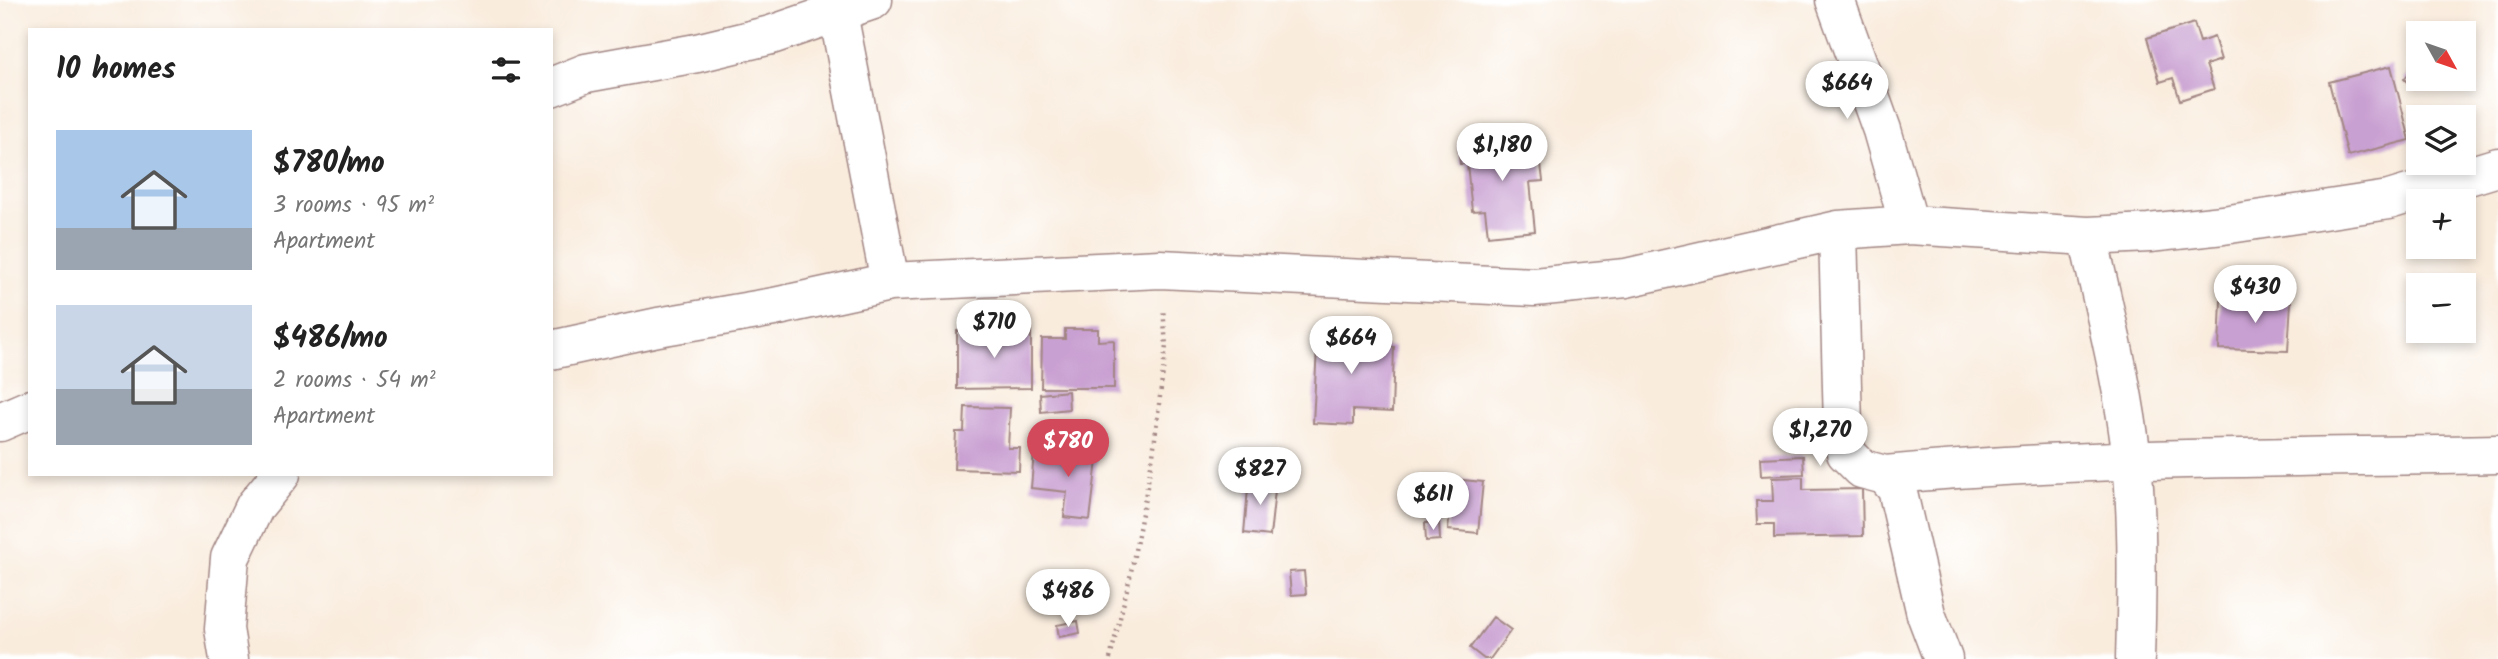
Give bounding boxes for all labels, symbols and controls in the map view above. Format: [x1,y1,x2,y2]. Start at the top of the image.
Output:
north arrow [2406,21,2476,91]
map controls [2406,21,2476,343]
text: 10 homes [56,46,176,94]
icon: filters [487,51,525,89]
pin: $664 [1806,61,1888,121]
text: $664 [1821,66,1873,102]
button: layers [2406,105,2476,175]
pin: $1,180 [1445,124,1559,183]
text: $1,180 [1473,128,1531,164]
text: $780/mo [273,140,385,188]
icon: home [112,158,196,242]
text: 3 rooms · 95 m² [273,188,434,224]
button: + [2406,189,2476,259]
text: Apartment [273,224,375,260]
pin: $430 [2214,266,2296,325]
text: $430 [2230,270,2280,306]
button: − [2406,273,2476,343]
pin: $710 [953,300,1035,360]
text: $710 [972,305,1016,341]
text: $486/mo [273,315,388,363]
pin: $664 [1310,316,1392,376]
text: $664 [1325,321,1377,357]
icon: home [112,333,196,417]
text: 2 rooms · 54 m² [273,363,436,399]
text: Apartment [273,399,375,435]
pin: $1,270 [1763,408,1877,468]
text: $1,270 [1789,413,1851,449]
pin: $780 [1027,420,1109,479]
text: $780 [1043,424,1093,460]
pin: $827 [1219,448,1301,507]
text: $827 [1234,452,1286,488]
pin: $611 [1392,472,1474,532]
text: $611 [1413,477,1453,513]
pin: $486 [1027,570,1109,629]
text: $486 [1042,574,1094,610]

